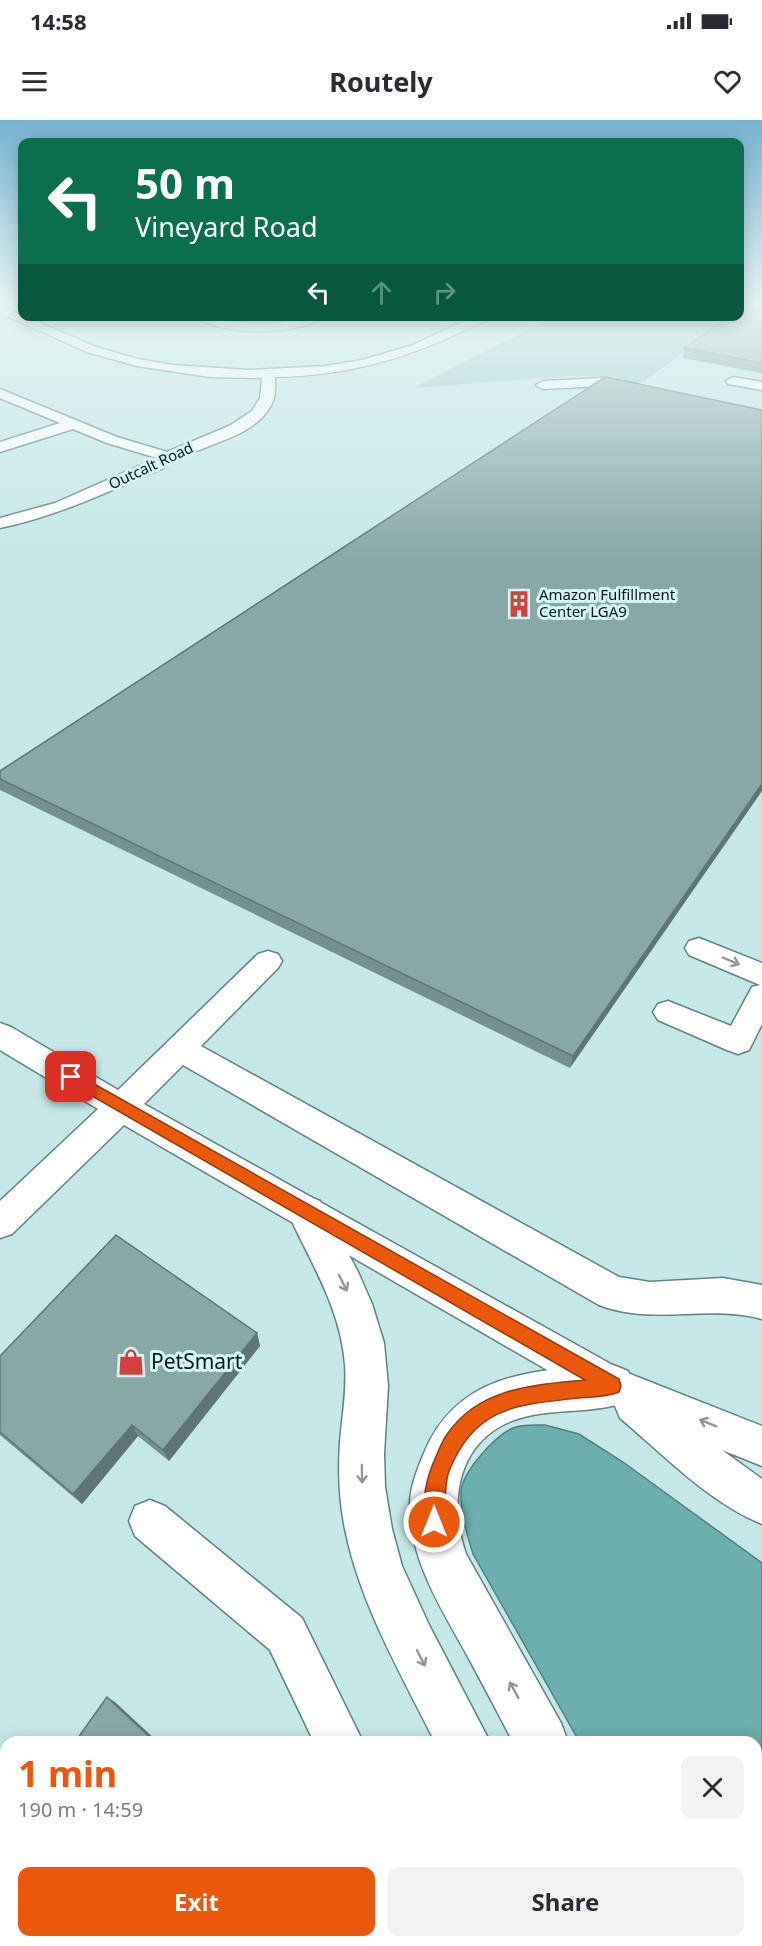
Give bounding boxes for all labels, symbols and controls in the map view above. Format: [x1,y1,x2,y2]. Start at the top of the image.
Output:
text: 14:58 [30,6,87,36]
text: Routely [329,63,433,100]
icon: menu [18,65,51,98]
icon: heart [711,65,744,98]
text: 50 m [135,154,235,211]
icon: left [36,162,114,240]
text: Vineyard Road [135,208,318,245]
icon: left [302,276,335,309]
icon: ahead [365,276,398,309]
icon: right [428,276,461,309]
street label: Outcalt Road [105,437,196,493]
place label: Amazon Fulfillment Center LGA9 [539,584,676,621]
building icon: Amazon Fulfillment Center LGA9 [504,589,534,619]
one-way arrow [721,956,739,967]
pin [45,1051,96,1102]
icon: arrive [54,1060,87,1093]
one-way arrow [338,1274,350,1292]
shop icon: PetSmart [116,1347,146,1377]
place label: PetSmart [151,1347,243,1375]
one-way arrow [699,1417,718,1428]
one-way arrow [356,1464,368,1484]
position arrow [402,1490,466,1554]
one-way arrow [415,1649,427,1666]
one-way arrow [507,1682,519,1699]
text: 1 min [18,1749,117,1798]
button: close [681,1756,744,1819]
text: 190 m · 14:59 [18,1796,143,1823]
button: Exit [18,1867,375,1936]
button: Share [387,1867,744,1936]

